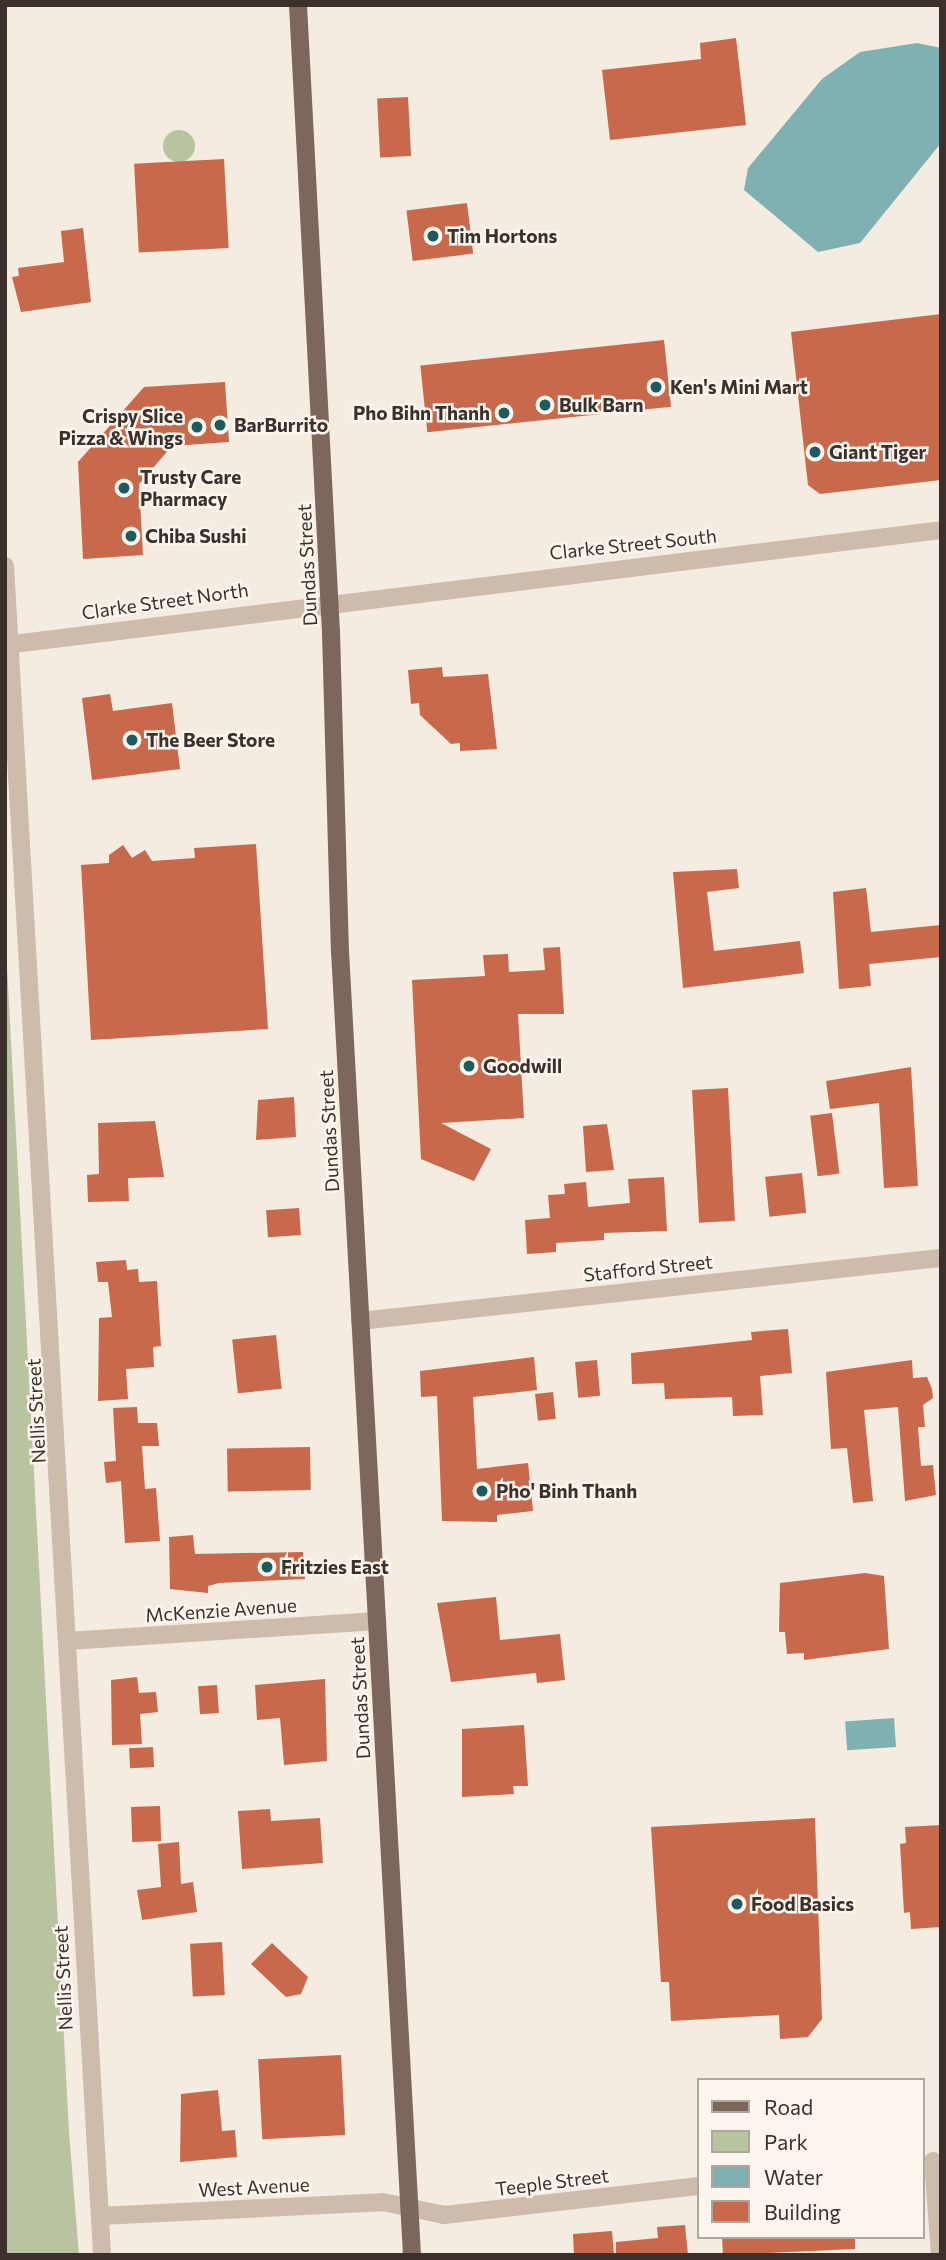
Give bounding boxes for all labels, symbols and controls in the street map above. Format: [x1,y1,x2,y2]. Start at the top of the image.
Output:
place label: Tim Hortons [447,225,557,247]
marker: Tim Hortons [425,228,441,244]
place label: Ken's Mini Mart [670,376,808,398]
marker: Ken's Mini Mart [648,379,664,395]
place label: Bulk Barn [559,394,644,416]
marker: Bulk Barn [537,397,553,413]
place label: Pho Bihn Thanh [353,402,490,424]
place label: Crispy Slice Pizza & Wings [59,405,183,449]
marker: Pho Bihn Thanh [496,405,512,421]
place label: BarBurrito [234,414,328,436]
marker: BarBurrito [212,417,228,433]
marker: Crispy Slice Pizza & Wings [189,419,205,435]
place label: Giant Tiger [829,441,926,463]
marker: Giant Tiger [807,444,823,460]
place label: Trusty Care Pharmacy [140,466,241,510]
marker: Trusty Care Pharmacy [114,478,134,498]
street label: Dundas Street [292,503,322,627]
street label: Clarke Street South [548,524,718,564]
place label: Chiba Sushi [145,525,247,547]
marker: Chiba Sushi [123,528,139,544]
street label: Clarke Street North [80,578,250,624]
place label: The Beer Store [146,729,275,751]
marker: The Beer Store [124,732,140,748]
place label: Goodwill [483,1055,562,1077]
marker: Goodwill [461,1058,477,1074]
street label: Dundas Street [314,1069,344,1193]
street label: Stafford Street [582,1250,714,1286]
street label: Nellis Street [22,1358,50,1464]
place label: Pho' Binh Thanh [496,1480,637,1502]
marker: Pho' Binh Thanh [474,1483,490,1499]
place label: Fritzies East [281,1556,389,1578]
marker: Fritzies East [259,1559,275,1575]
street label: McKenzie Avenue [144,1593,298,1627]
street label: Dundas Street [345,1636,375,1760]
place label: Food Basics [751,1893,854,1915]
marker: Food Basics [729,1896,745,1912]
street label: Nellis Street [49,1925,77,2031]
legend [698,2078,925,2239]
text: Road [764,2094,813,2119]
text: Park [764,2129,808,2154]
street label: Teeple Street [494,2164,610,2200]
text: Water [764,2164,823,2189]
street label: West Avenue [198,2173,310,2201]
text: Building [764,2199,841,2224]

